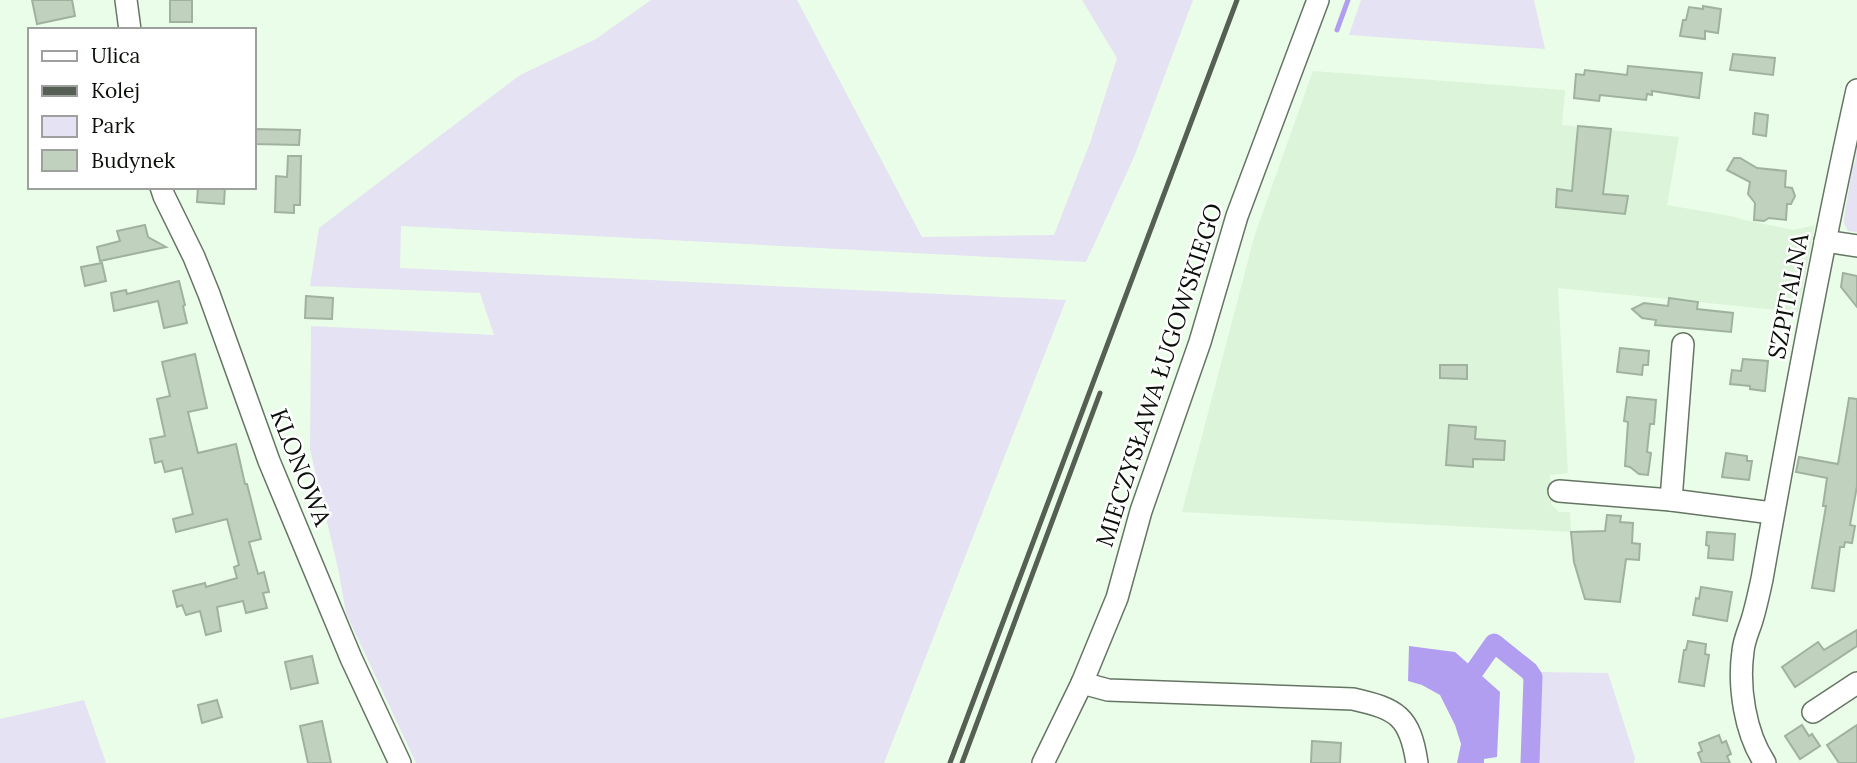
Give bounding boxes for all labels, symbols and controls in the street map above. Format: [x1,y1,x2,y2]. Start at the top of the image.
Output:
legend [28,28,256,189]
text: Ulica [91,42,141,69]
text: Kolej [91,77,140,104]
text: Park [91,112,135,139]
text: Budynek [91,147,176,174]
street label: MIECZYSŁAWA ŁUGOWSKIEGO [1089,199,1229,551]
street label: SZPITALNA [1761,229,1816,362]
street label: KLONOWA [264,404,339,531]

